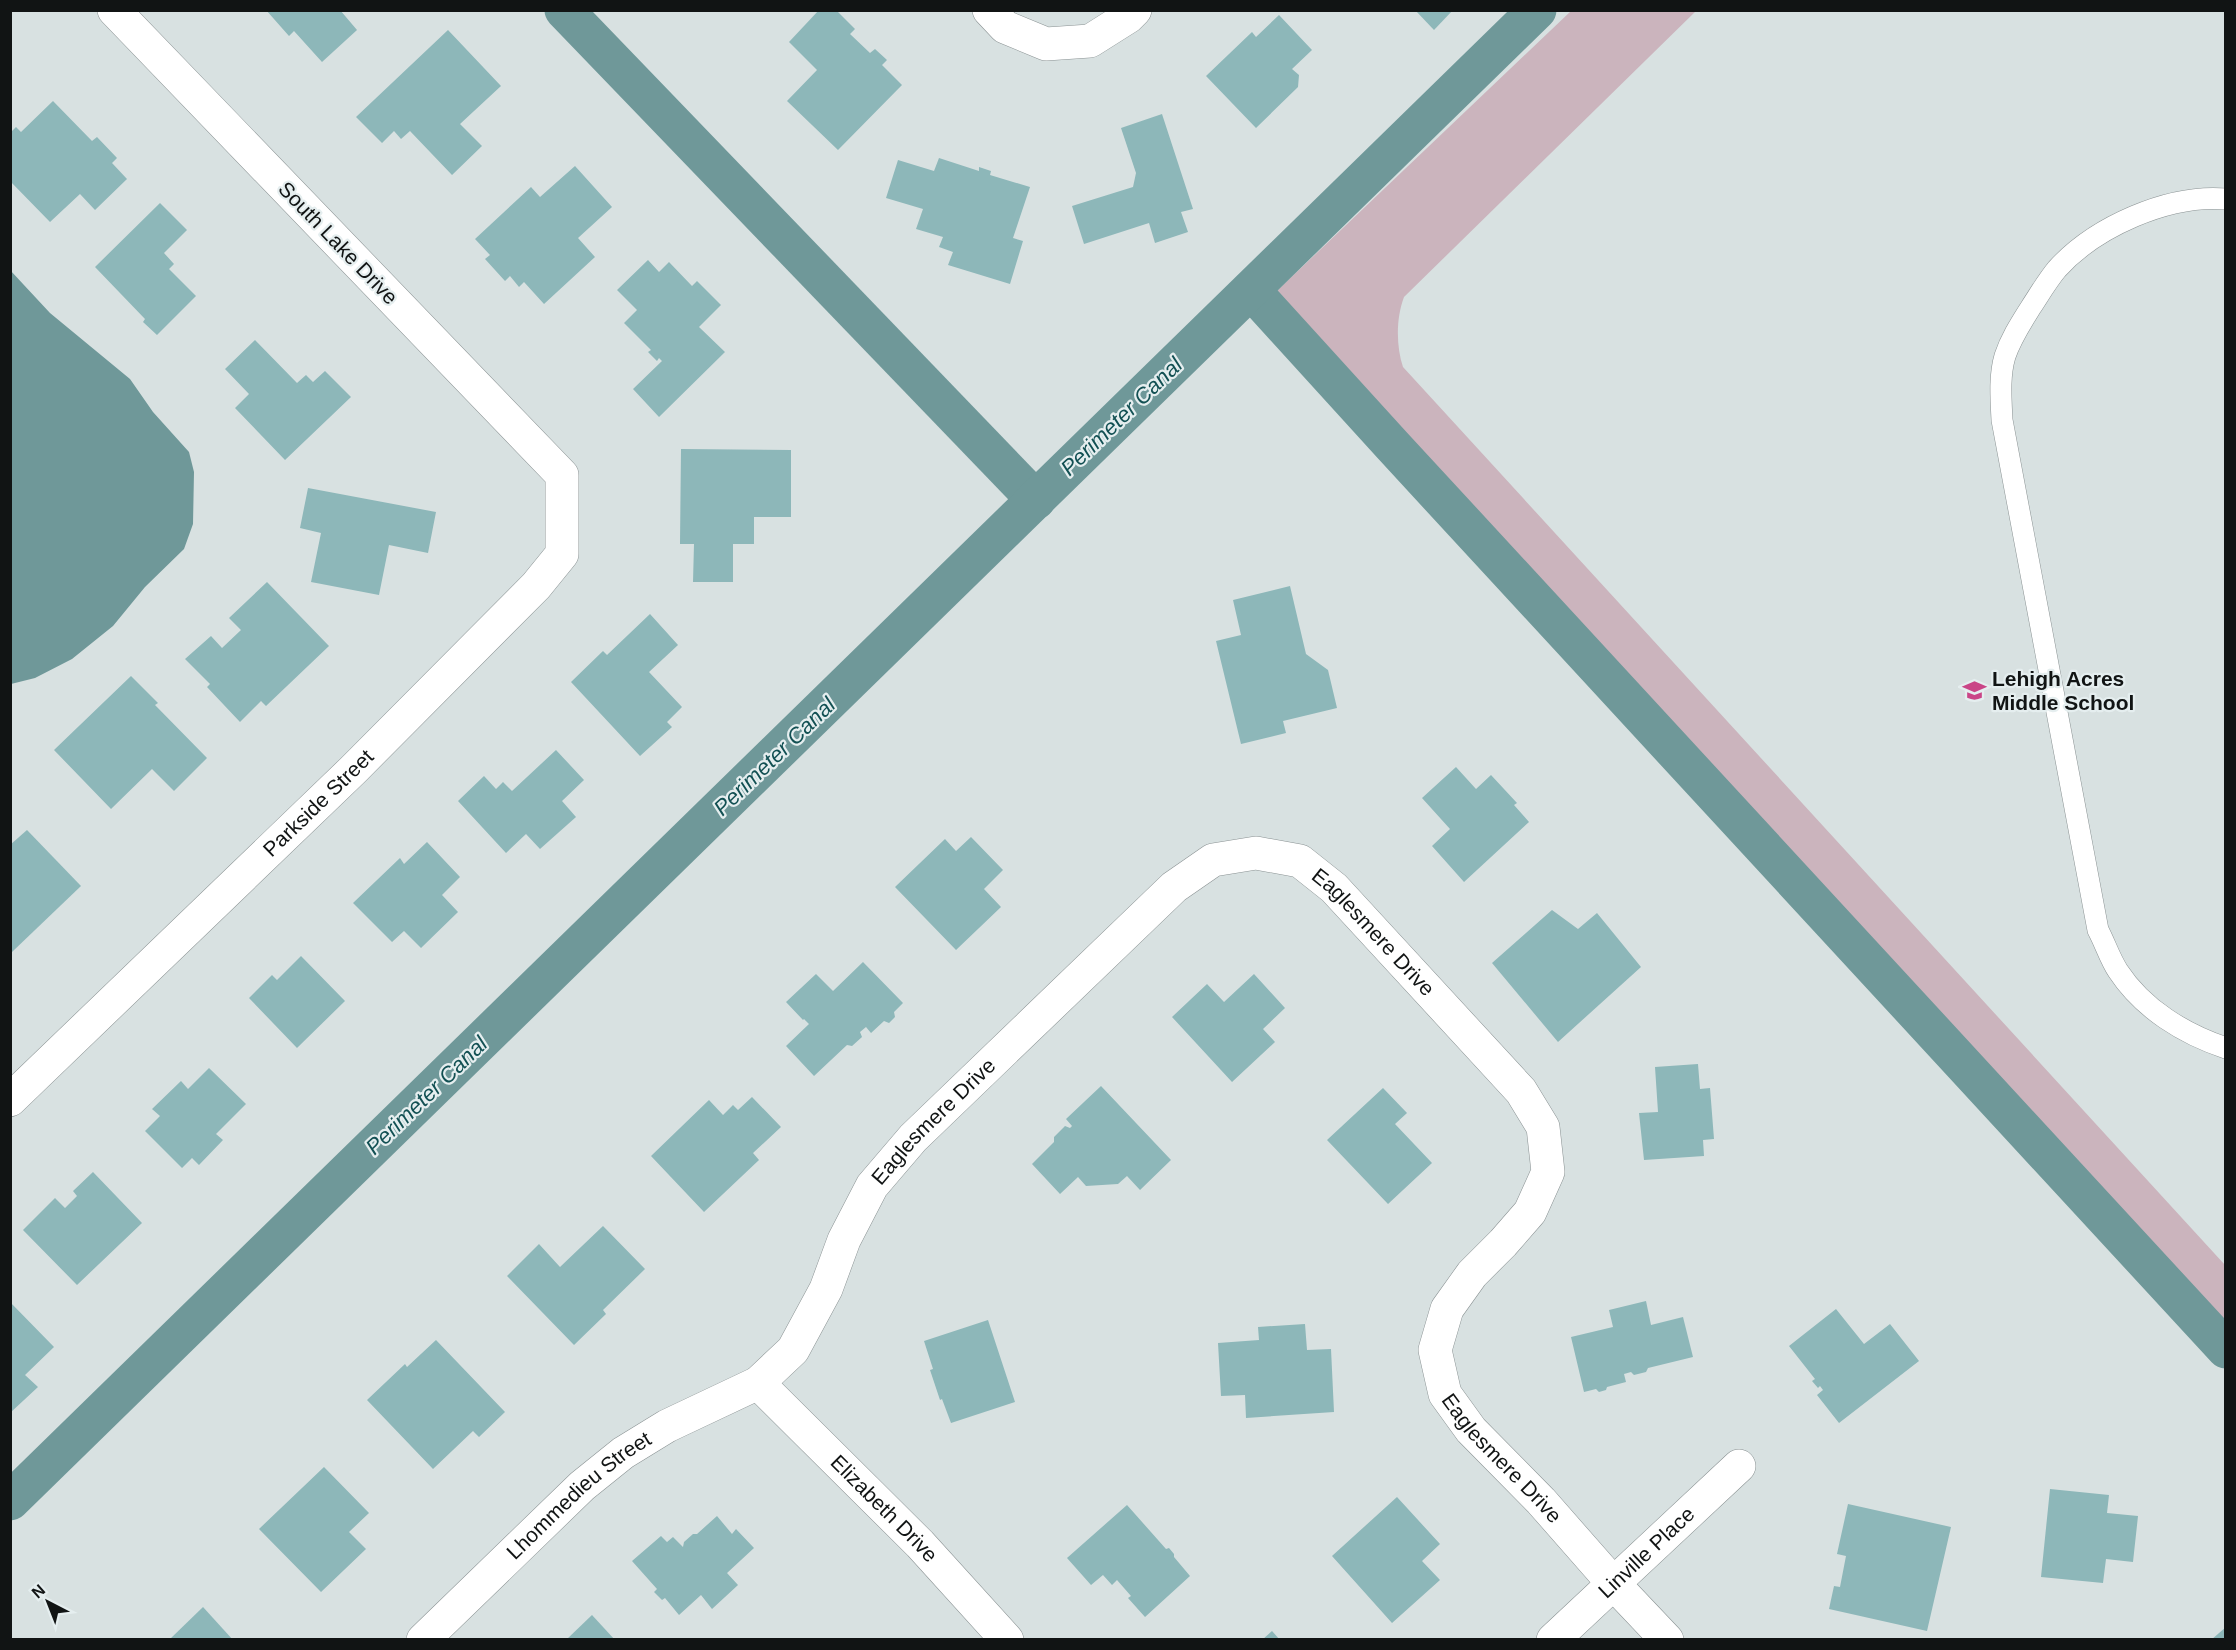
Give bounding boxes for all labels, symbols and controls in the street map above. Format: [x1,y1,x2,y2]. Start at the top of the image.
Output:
street label: South Lake Drive [274,177,403,309]
water label: Perimeter Canal [1055,351,1188,481]
place label: Lehigh Acres Middle School [1992,667,2134,714]
school or university icon: Lehigh Acres Middle School [1961,678,1987,704]
water label: Perimeter Canal [708,691,841,821]
street label: Parkside Street [258,745,378,861]
street label: Eaglesmere Drive [1308,863,1439,1000]
water label: Perimeter Canal [360,1030,493,1160]
street label: Eaglesmere Drive [867,1053,1000,1189]
street label: Eaglesmere Drive [1437,1389,1567,1527]
street label: Lhommedieu Street [502,1427,655,1564]
street label: Elizabeth Drive [826,1450,943,1566]
street label: Linville Place [1593,1502,1699,1602]
north arrow [18,1572,78,1632]
text: N [28,1581,48,1601]

